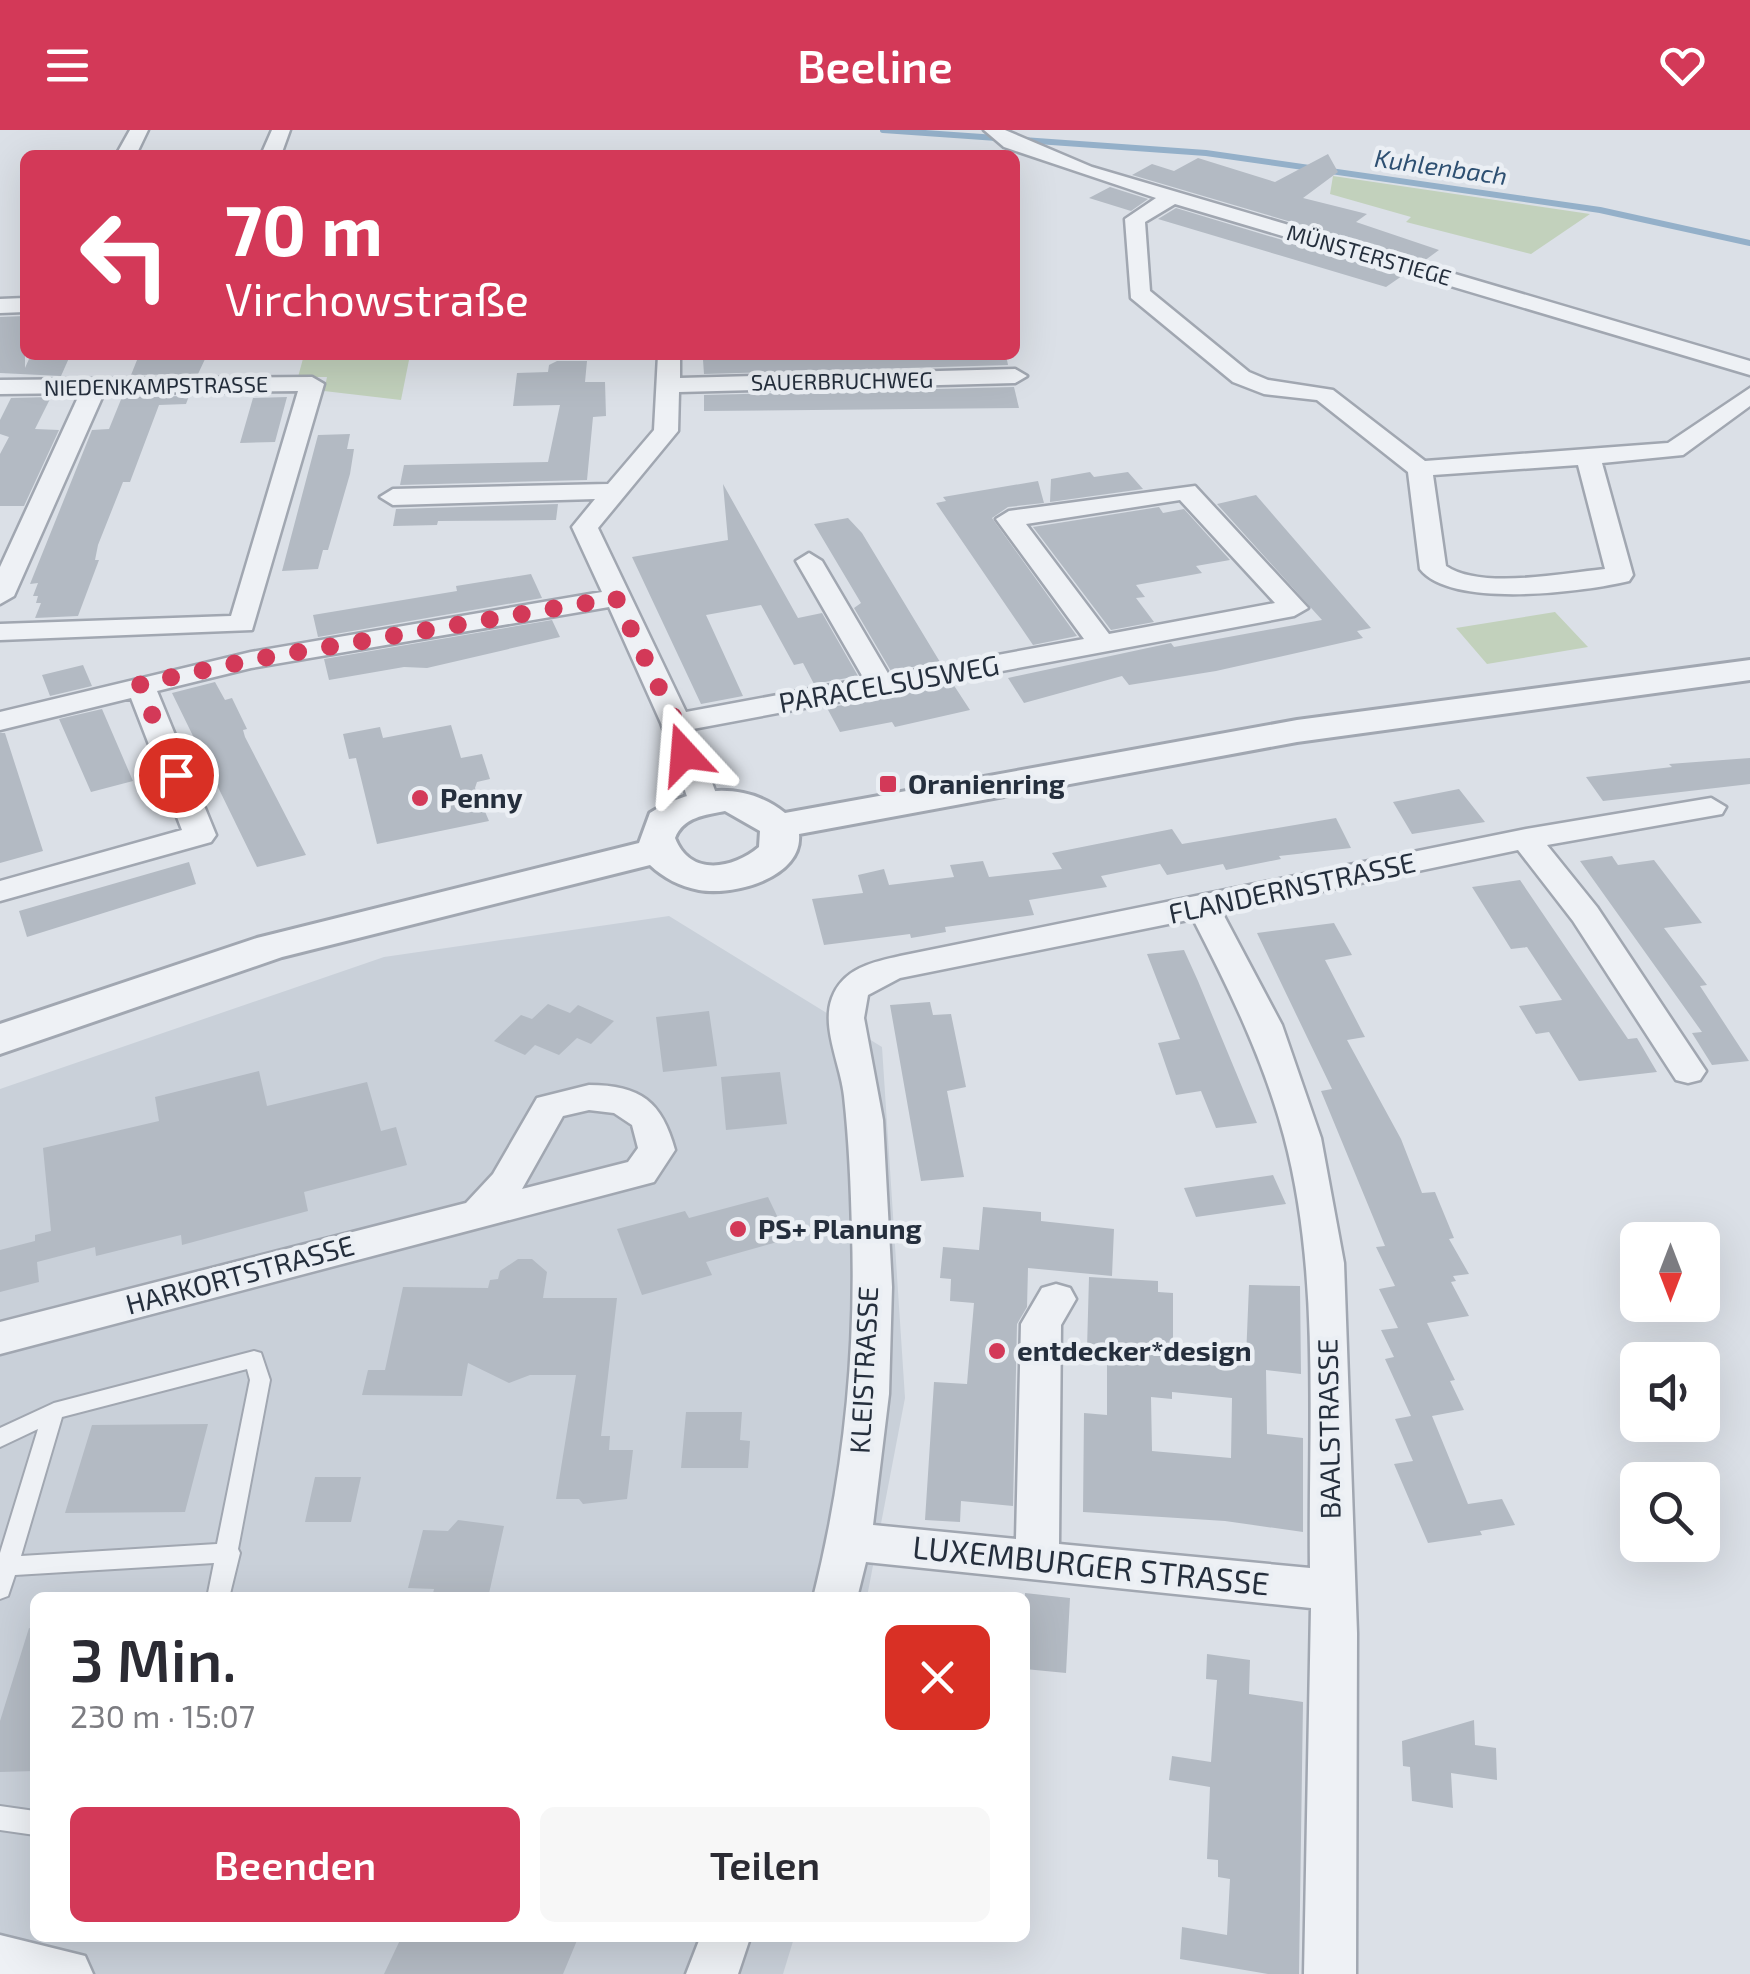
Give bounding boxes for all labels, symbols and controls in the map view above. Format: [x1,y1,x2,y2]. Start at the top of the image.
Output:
icon: menu [40,38,95,93]
text: Beeline [797,38,953,92]
icon: heart [1655,38,1710,93]
water label: Kuhlenbach [1373,142,1509,190]
text: 70 m [225,186,383,270]
icon: left [60,190,190,320]
street label: MÜNSTERSTIEGE [1284,218,1454,290]
text: Virchowstraße [225,271,529,325]
street label: SAUERBRUCHWEG [751,365,933,395]
street label: NIEDENKAMPSTRASSE [44,370,268,400]
street label: PARACELSUSWEG [776,647,1002,719]
position arrow [632,702,736,806]
pin [134,733,219,818]
icon: arrive [149,748,204,803]
place label: Oranienring [908,766,1065,800]
marker: Oranienring [877,773,899,795]
place label: Penny [440,780,523,814]
marker: Penny [409,787,431,809]
street label: FLANDERNSTRASSE [1165,844,1418,930]
place label: PS+ Planung [758,1211,922,1245]
marker: PS+ Planung [727,1218,749,1240]
north arrow [1620,1222,1720,1322]
map controls [1620,1222,1720,1562]
street label: HARKORTSTRASSE [122,1227,358,1321]
street label: KLEISTRASSE [842,1285,884,1455]
place label: entdecker*design [1017,1333,1252,1367]
street label: BAALSTRASSE [1309,1339,1347,1519]
marker: entdecker*design [986,1340,1008,1362]
button: sound [1620,1342,1720,1442]
button: search [1620,1462,1720,1562]
street label: LUXEMBURGER STRASSE [911,1526,1271,1602]
text: 3 Min. [70,1622,237,1694]
button: close [885,1625,990,1730]
text: 230 m · 15:07 [70,1696,255,1734]
button: Beenden [70,1807,520,1922]
button: Teilen [540,1807,990,1922]

